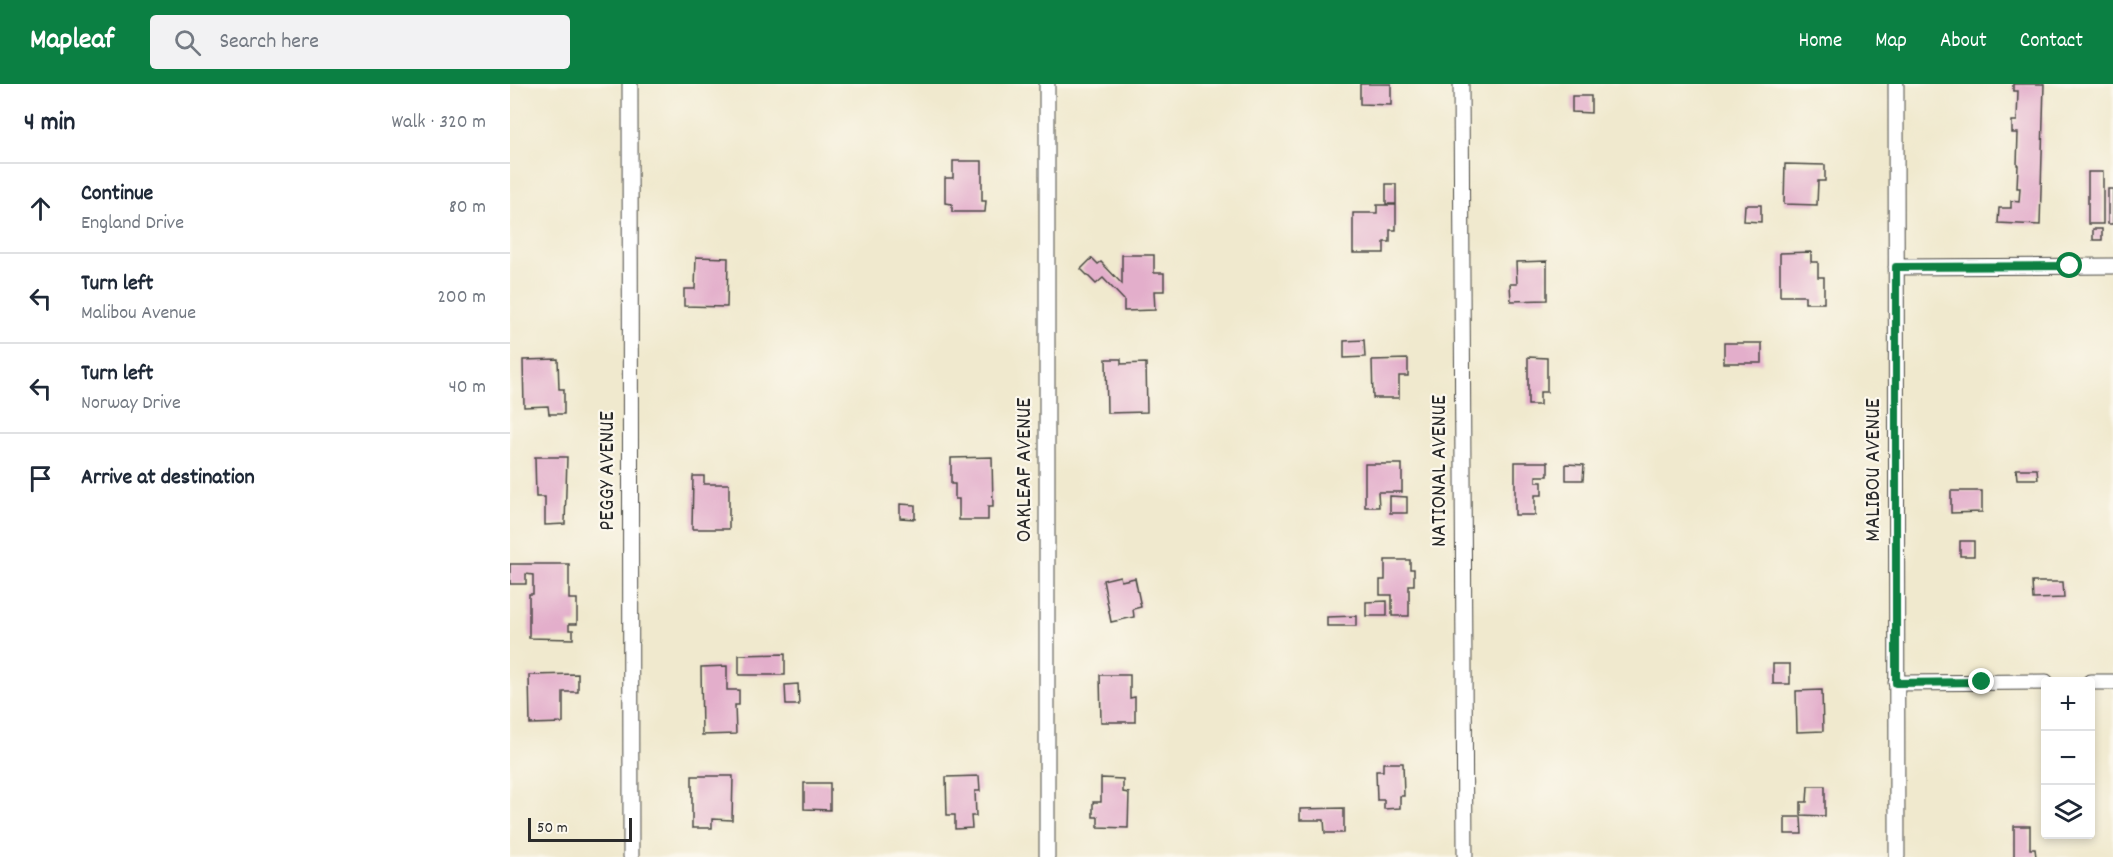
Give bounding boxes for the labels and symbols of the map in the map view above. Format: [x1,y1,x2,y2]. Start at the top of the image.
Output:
route start [2056,252,2082,278]
street label: NATIONAL AVENUE [1425,395,1456,547]
street label: OAKLEAF AVENUE [1010,398,1041,542]
street label: MALIBOU AVENUE [1859,398,1890,542]
street label: PEGGY AVENUE [593,411,624,531]
route end [1968,668,1994,694]
scale bar [528,815,632,842]

